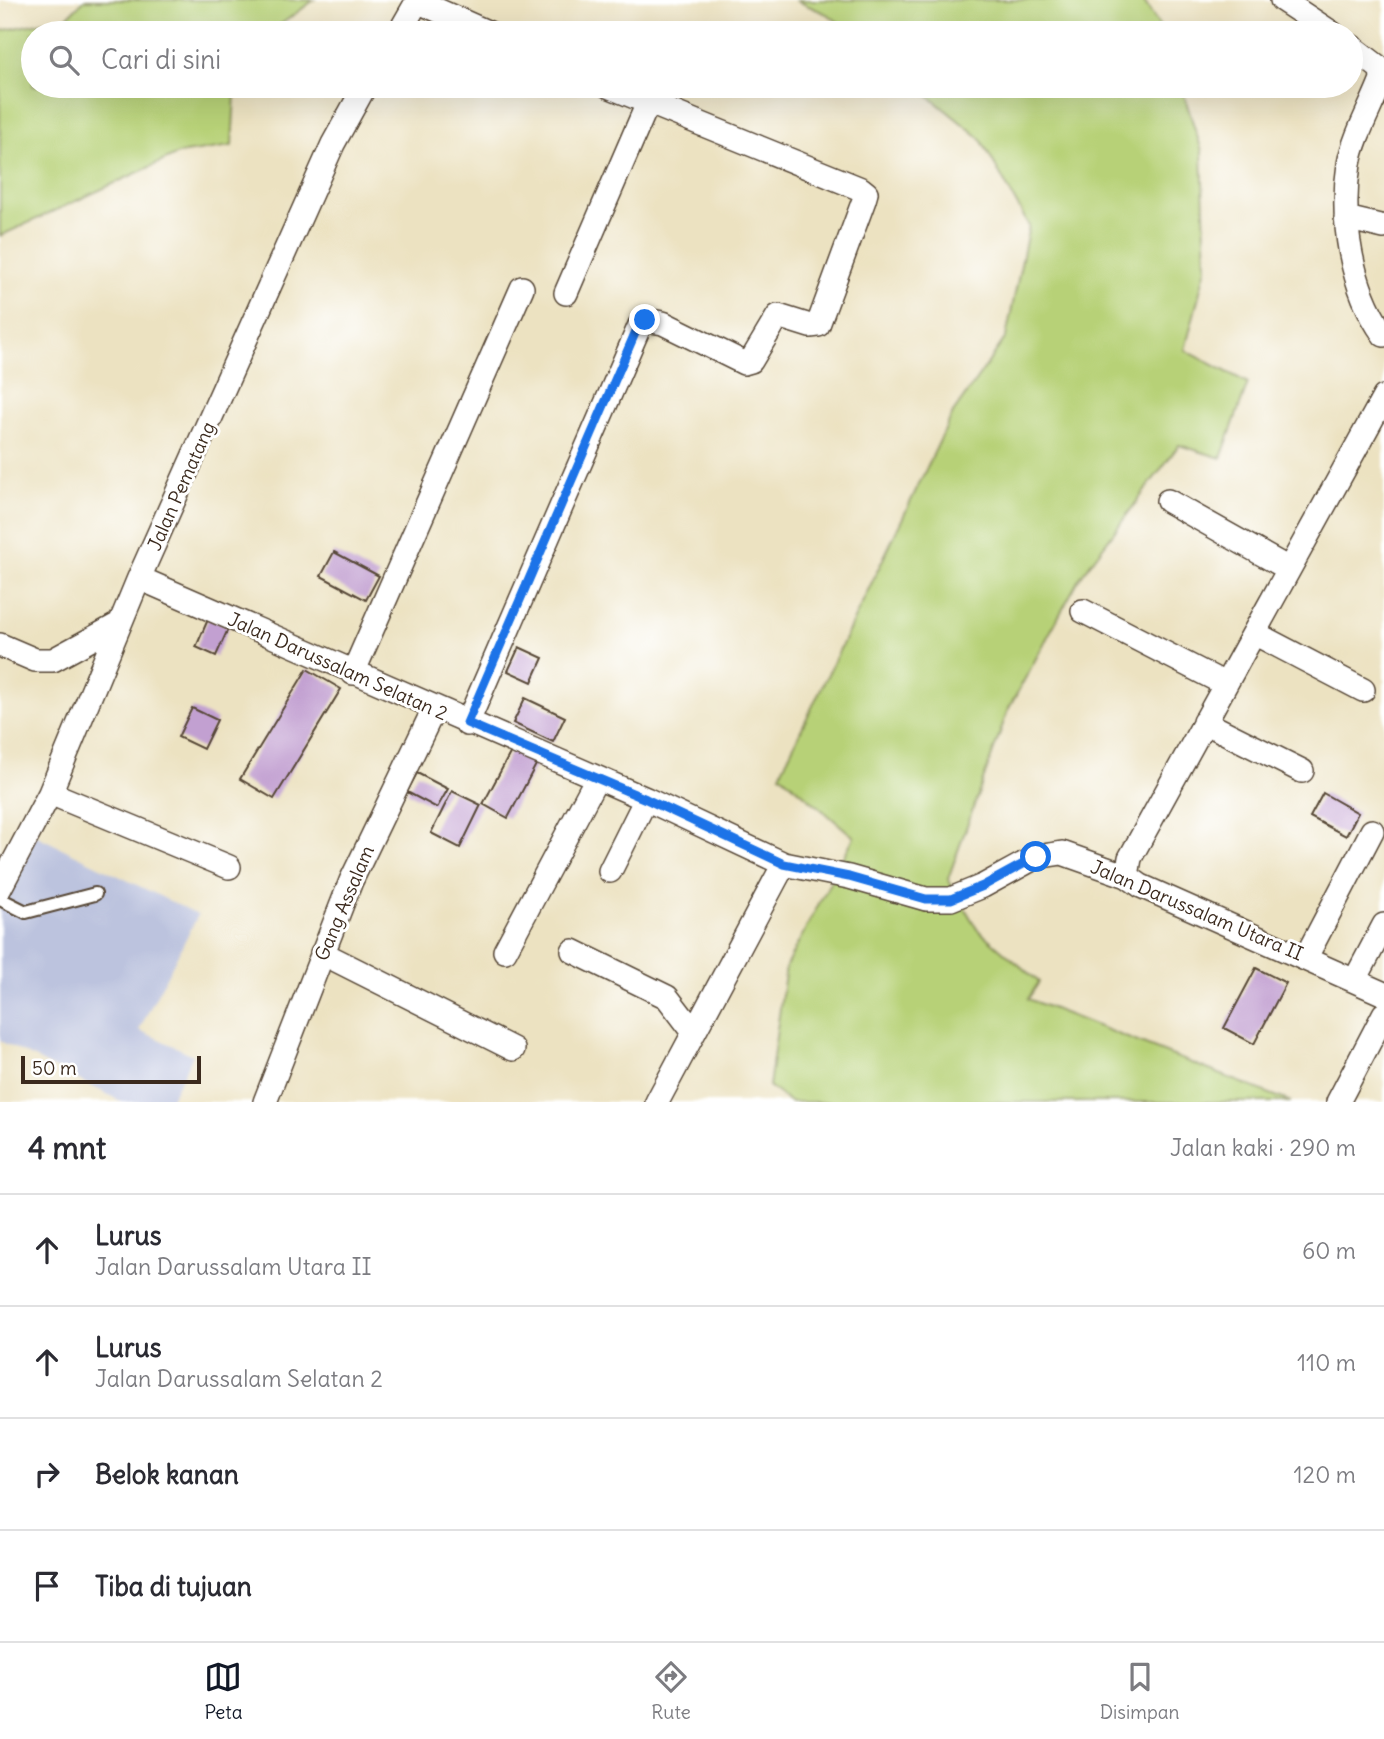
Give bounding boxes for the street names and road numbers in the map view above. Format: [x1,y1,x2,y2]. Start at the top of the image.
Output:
street label: Jalan Pematang [142,418,220,554]
street label: Jalan Darussalam Selatan 2 [225,607,451,725]
street label: Gang Assalam [309,842,379,964]
street label: Jalan Darussalam Utara II [1087,854,1307,966]

